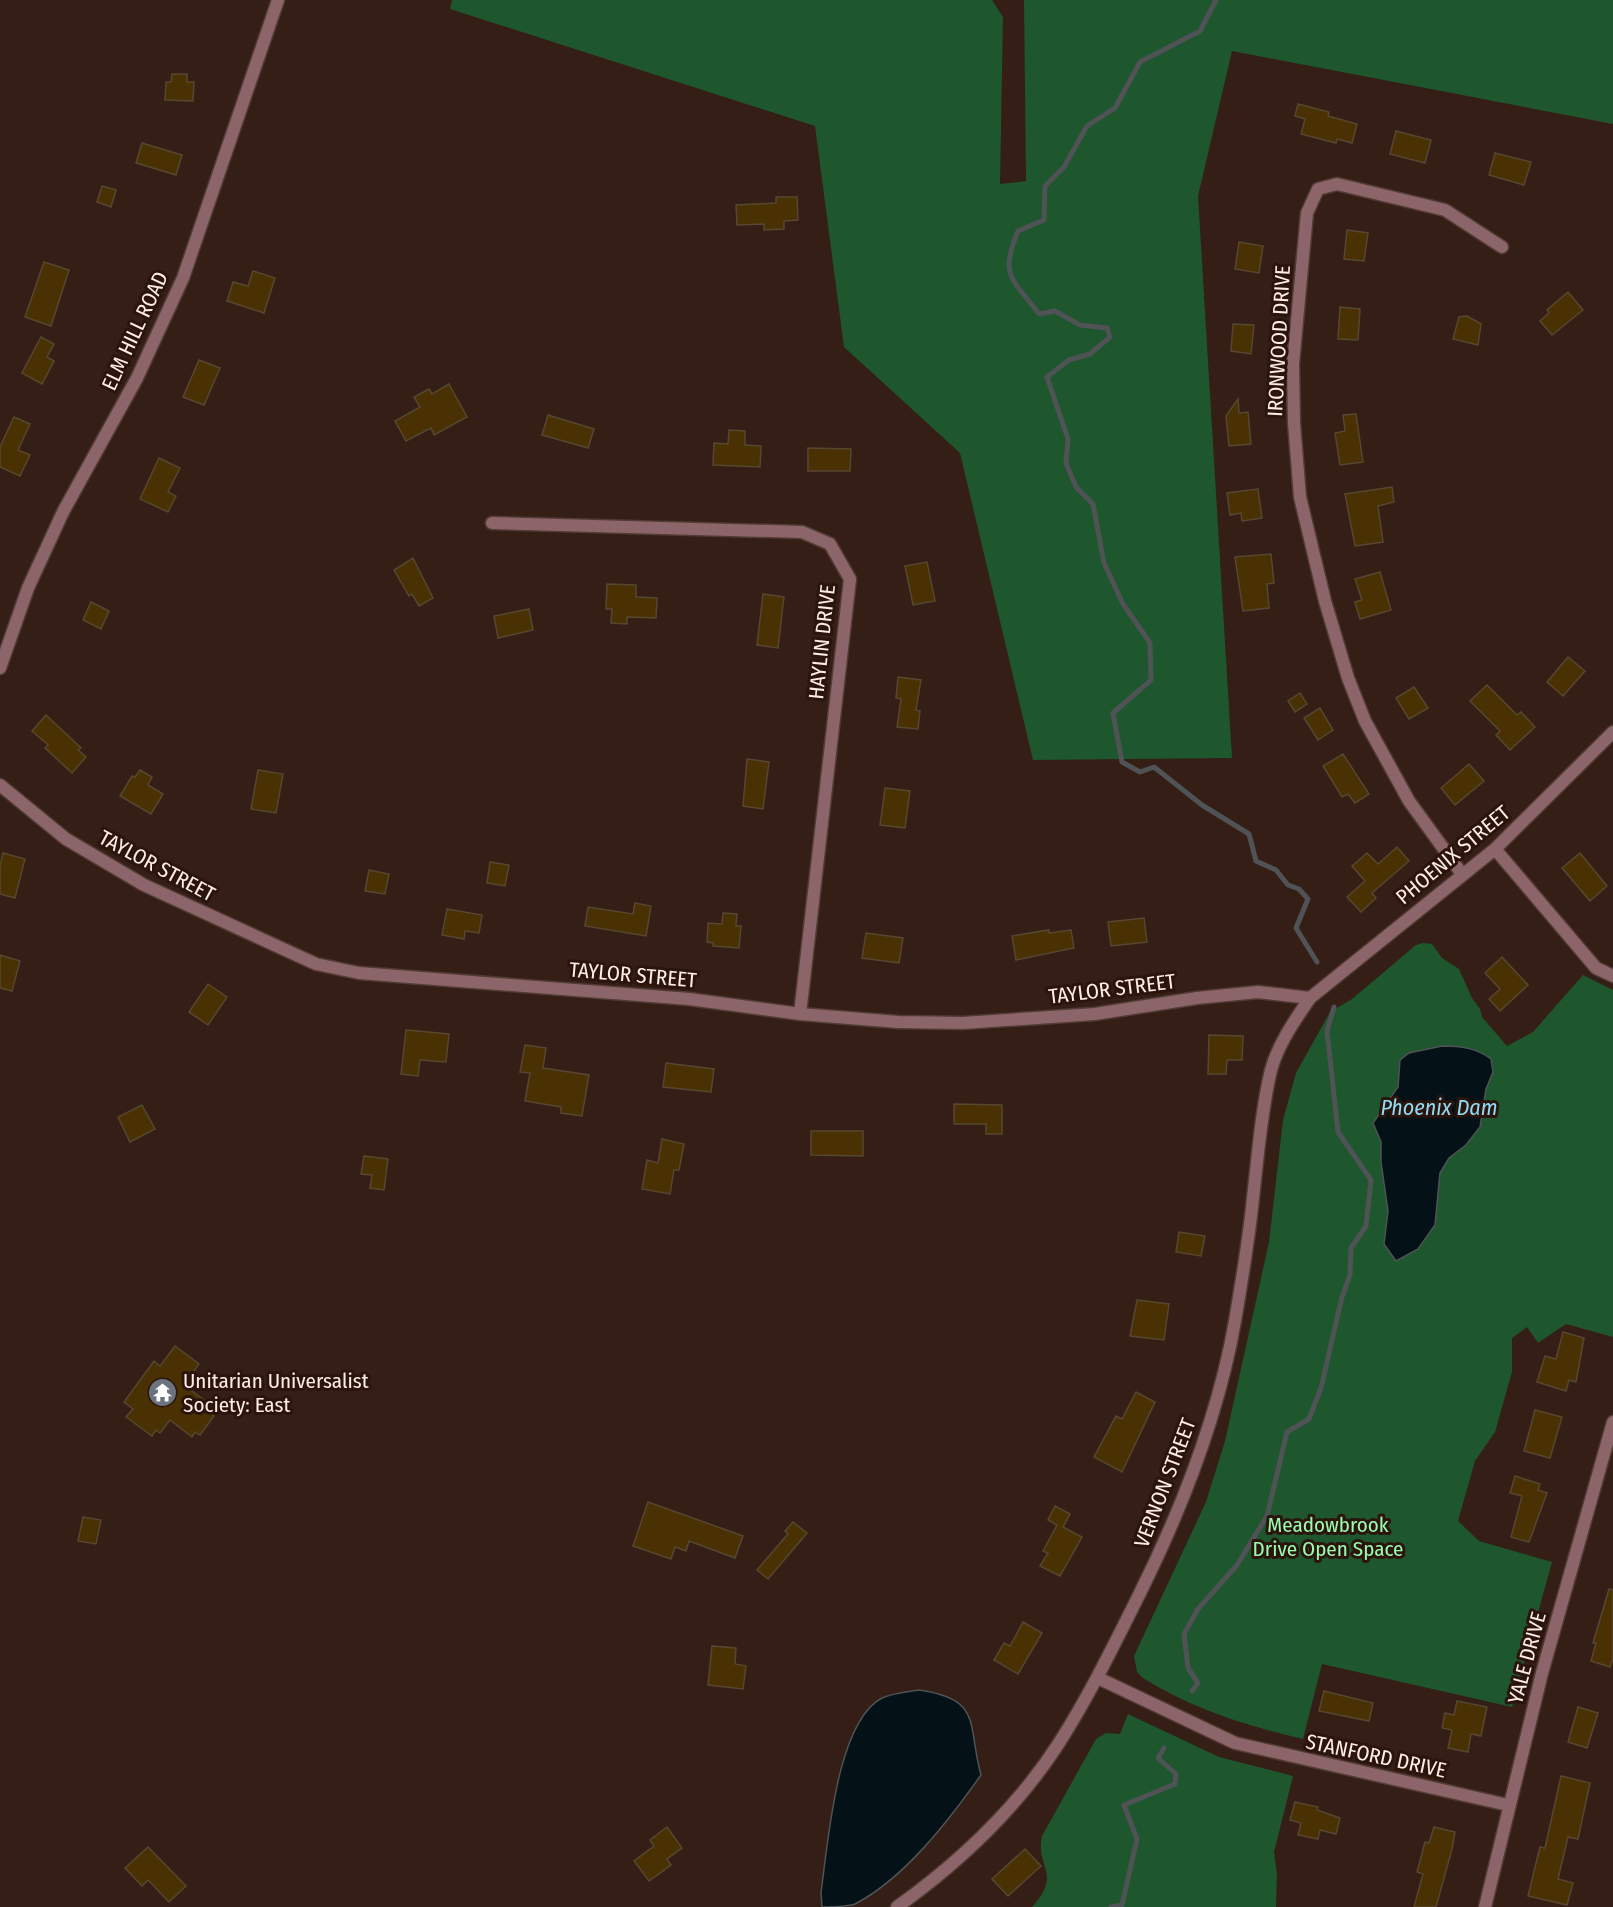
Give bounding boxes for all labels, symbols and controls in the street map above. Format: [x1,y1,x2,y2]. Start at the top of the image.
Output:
street label: IRONWOOD DRIVE [1262,264,1296,417]
street label: ELM HILL ROAD [96,267,174,395]
street label: HAYLIN DRIVE [803,583,841,701]
street label: PHOENIX STREET [1391,800,1515,910]
street label: TAYLOR STREET [95,825,220,908]
street label: TAYLOR STREET [568,956,698,994]
street label: TAYLOR STREET [1047,968,1177,1010]
water label: Phoenix Dam [1380,1094,1498,1121]
place label: Unitarian Universalist Society: East [183,1368,369,1418]
temple icon: Unitarian Universalist Society: East [146,1377,178,1409]
street label: VERNON STREET [1128,1415,1202,1551]
park label: Meadowbrook Drive Open Space [1253,1512,1403,1562]
street label: YALE DRIVE [1502,1609,1552,1707]
street label: STANFORD DRIVE [1303,1728,1449,1784]

